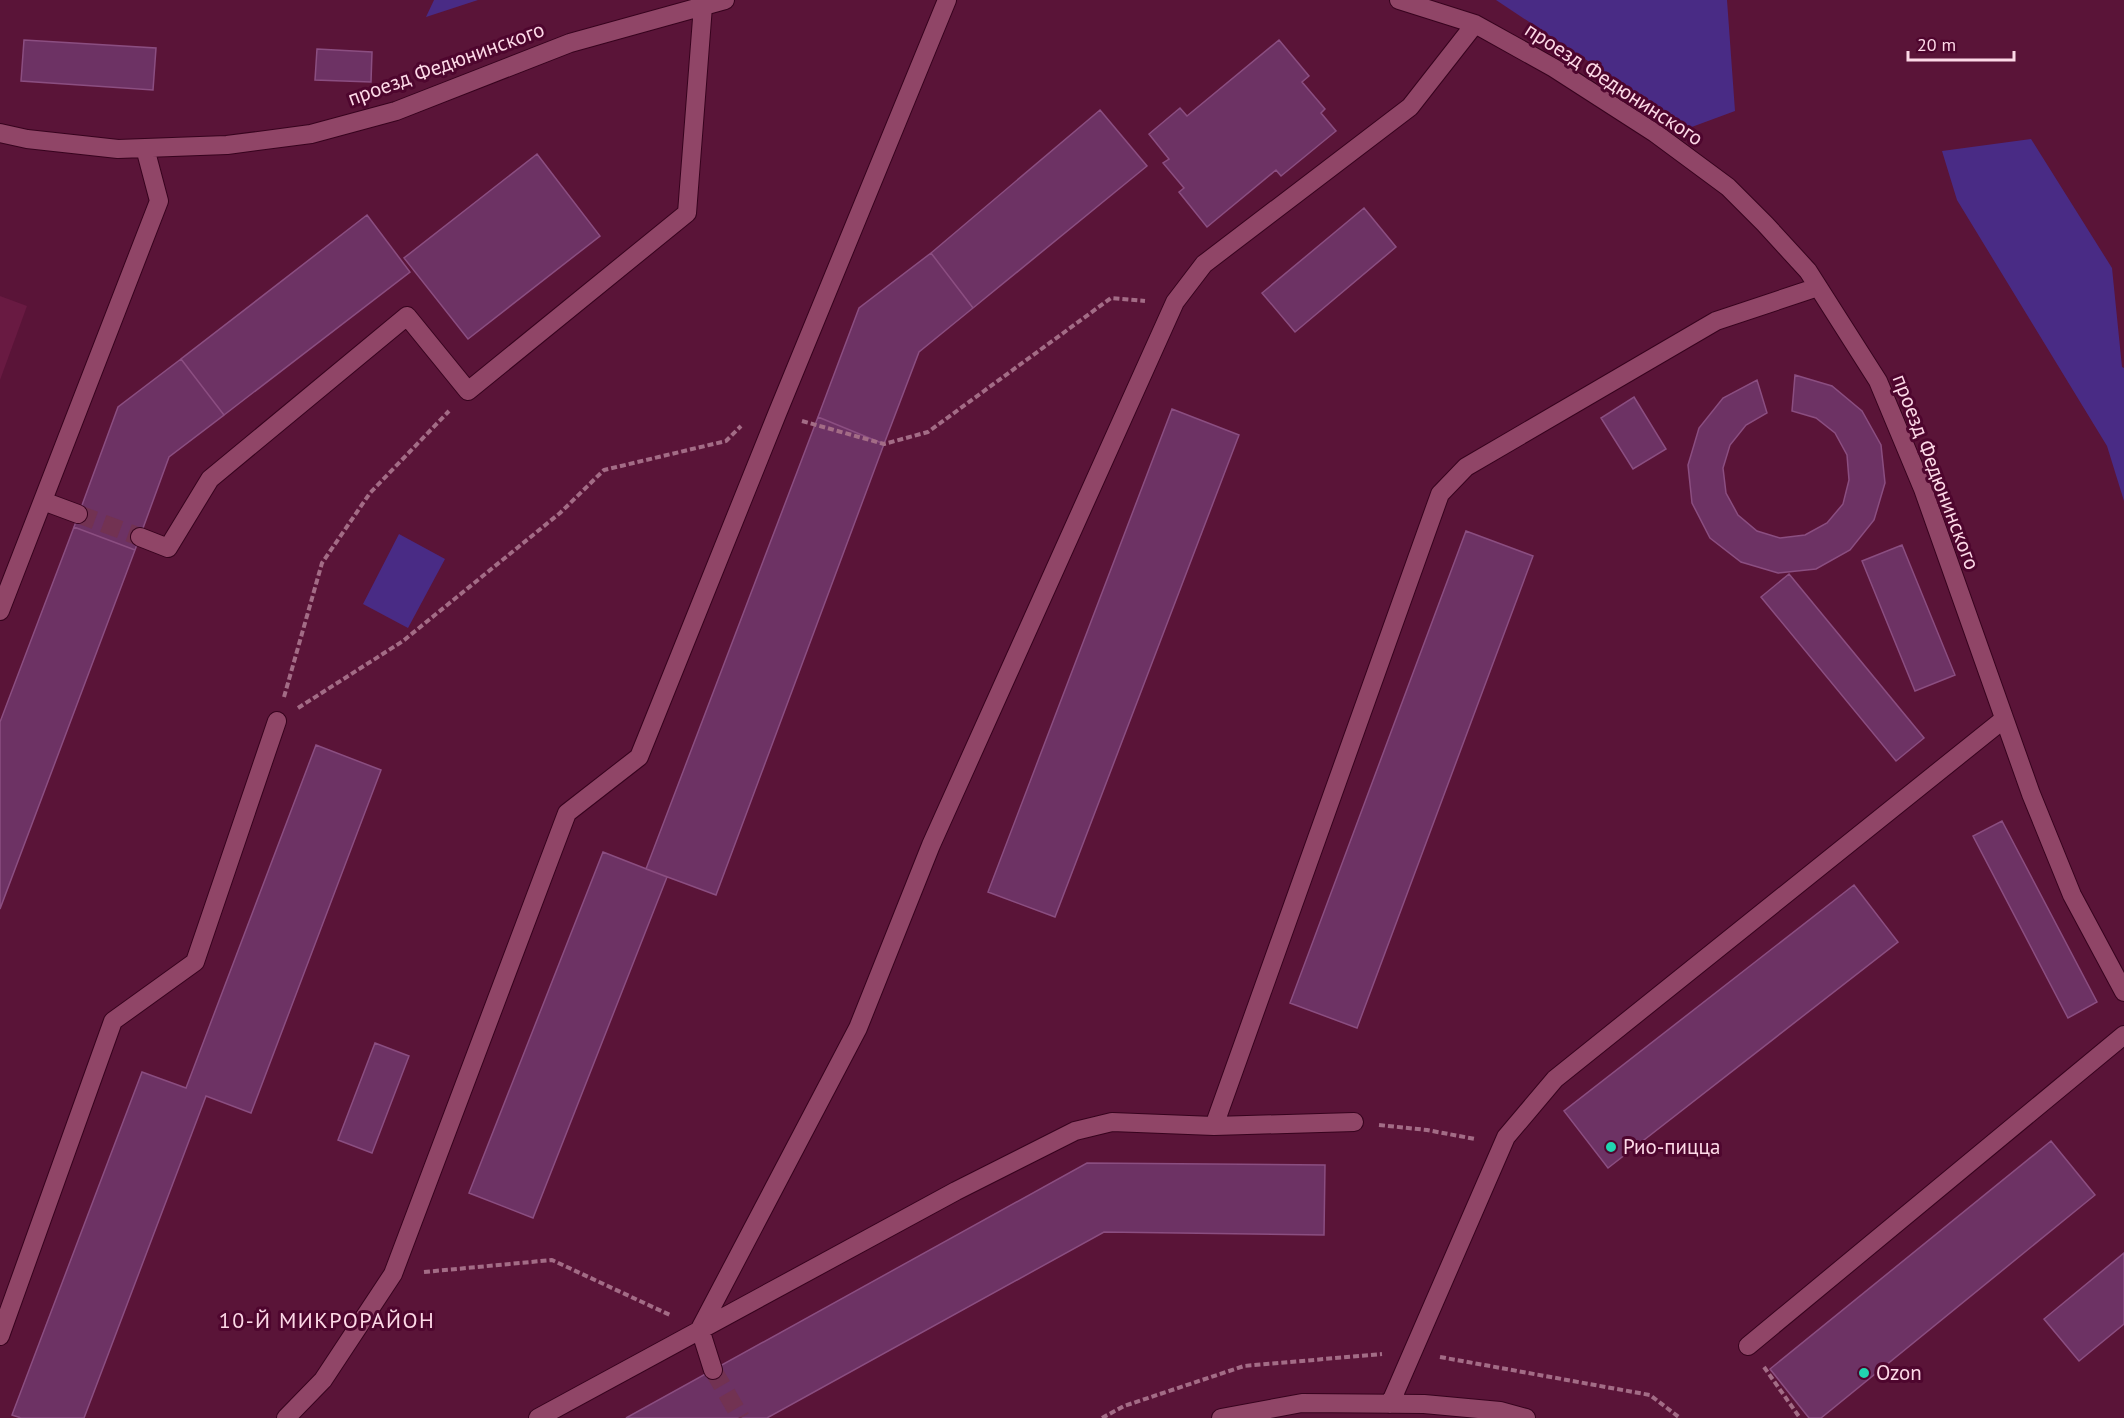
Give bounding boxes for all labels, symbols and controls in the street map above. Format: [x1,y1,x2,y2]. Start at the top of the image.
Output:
street label: проезд Федюнинского [344,15,548,112]
street label: проезд Федюнинского [1520,16,1708,151]
scale bar [1908,24,2014,62]
text: 20 m [1917,33,1956,56]
street label: проезд Федюнинского [1887,370,1986,573]
place label: Рио-пицца [1623,1133,1720,1160]
marker: Рио-пицца [1604,1140,1618,1154]
district label: 10-Й МИКРОРАЙОН [219,1306,435,1334]
place label: Ozon [1876,1359,1922,1386]
marker: Ozon [1857,1366,1871,1380]

